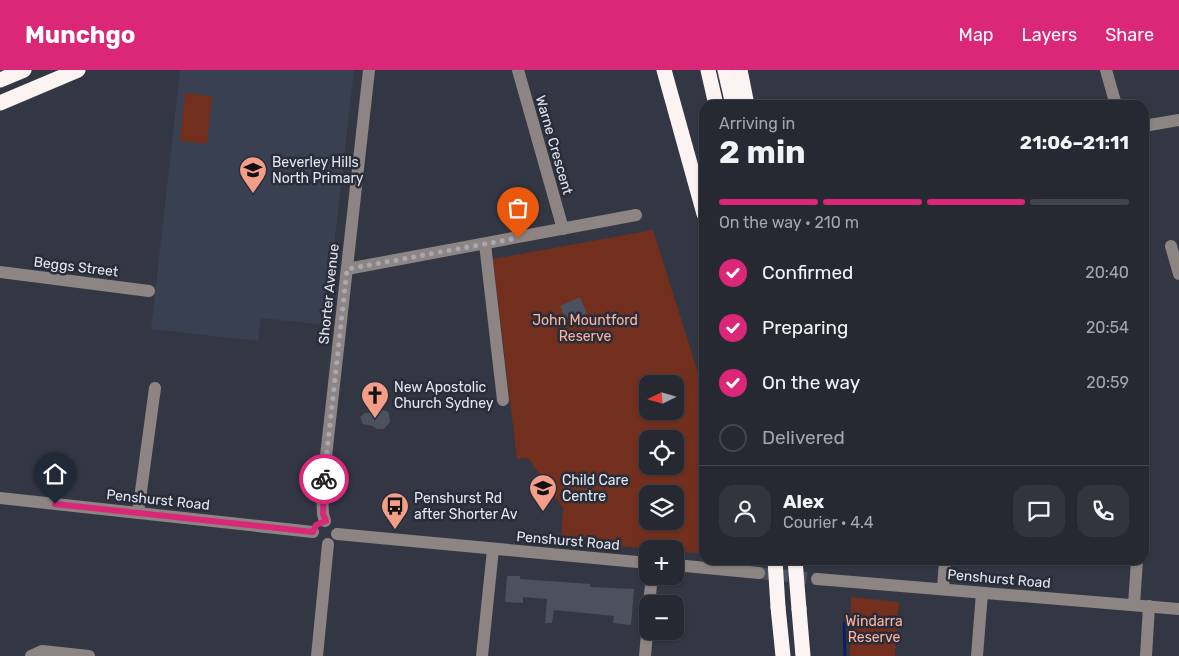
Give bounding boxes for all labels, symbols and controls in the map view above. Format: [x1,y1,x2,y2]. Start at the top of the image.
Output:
text: Munchgo [25,21,135,49]
text: Map [959,24,994,46]
text: Layers [1022,24,1077,46]
text: Share [1105,24,1154,46]
street label: Warne Crescent [532,93,576,197]
text: Arriving in [719,114,795,133]
text: 21:06–21:11 [1020,131,1129,154]
text: 2 min [719,133,806,171]
place label: Beverley Hills North Primary [272,154,364,187]
school or university icon: Beverley Hills North Primary [238,155,268,194]
pin [497,187,539,238]
icon: bag [504,194,532,222]
text: On the way · 210 m [719,213,859,232]
street label: Shorter Avenue [315,243,343,345]
street label: Beggs Street [33,253,120,281]
icon: check [719,259,747,287]
text: Confirmed [762,261,853,284]
text: 20:40 [1085,263,1129,282]
park label: John Mountford Reserve [532,312,638,345]
icon: check [719,314,747,342]
text: Preparing [762,316,848,339]
text: 20:54 [1086,318,1129,337]
icon: check [719,369,747,397]
text: On the way [762,371,860,394]
text: 20:59 [1086,373,1129,392]
north arrow [639,375,684,420]
map controls [639,375,684,640]
place label: New Apostolic Church Sydney [394,379,494,412]
church icon: New Apostolic Church Sydney [360,380,390,419]
text: Delivered [762,426,845,449]
button: locate [639,430,684,475]
pin [34,453,76,504]
courier [299,454,349,504]
icon: home [41,460,69,488]
icon: bike [310,465,338,493]
place label: Child Care Centre [562,472,629,505]
school or university icon: Child Care Centre [528,473,558,512]
button: layers [639,485,684,530]
button: person [719,485,771,537]
button: chat [1013,485,1065,537]
button: phone [1077,485,1129,537]
street label: Penshurst Road [105,486,211,514]
place label: Penshurst Rd after Shorter Av [414,490,518,523]
text: Alex [783,490,824,513]
bus stop icon: Penshurst Rd after Shorter Av [380,491,410,530]
text: Courier · 4.4 [783,513,874,532]
street label: Penshurst Road [516,528,620,554]
button: + [639,540,684,585]
street label: Penshurst Road [947,566,1051,592]
button: − [639,595,684,640]
park label: Windarra Reserve [845,613,903,646]

